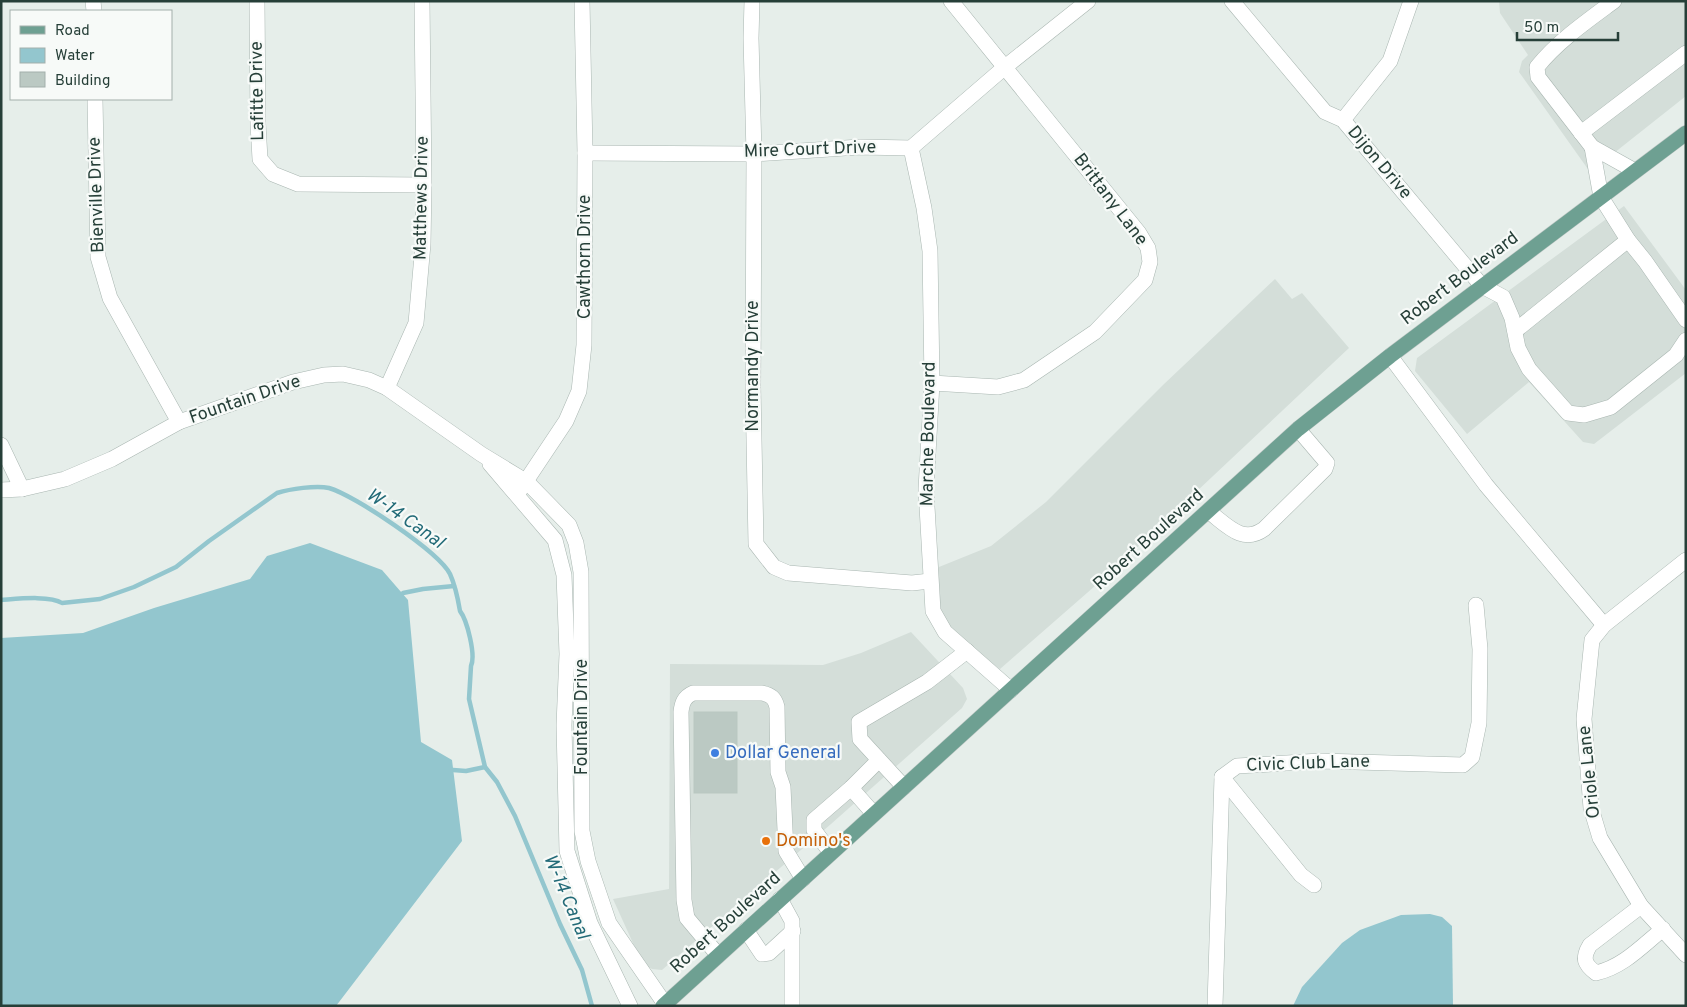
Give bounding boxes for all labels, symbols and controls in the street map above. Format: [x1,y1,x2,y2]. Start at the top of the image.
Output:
legend [10,10,172,100]
scale bar [1517,10,1618,42]
text: 50 m [1524,19,1559,38]
text: Road [55,22,90,41]
street label: Lafitte Drive [246,41,270,141]
text: Water [55,47,95,66]
text: Building [55,72,110,91]
street label: Dijon Drive [1342,122,1416,204]
street label: Matthews Drive [409,136,435,260]
street label: Mire Court Drive [743,136,877,164]
street label: Bienville Drive [83,137,111,253]
street label: Brittany Lane [1068,149,1152,251]
street label: Cawthorn Drive [574,195,597,319]
street label: Robert Boulevard [1397,227,1523,331]
street label: Normandy Drive [742,300,765,432]
street label: Marche Boulevard [916,361,942,507]
street label: Fountain Drive [186,370,304,430]
water label: W-14 Canal [361,483,450,555]
street label: Robert Boulevard [1089,484,1209,596]
street label: Fountain Drive [571,659,594,775]
street label: Oriole Lane [1574,724,1606,820]
place label: Dollar General [725,742,841,765]
marker: Dollar General [709,747,721,759]
street label: Civic Club Lane [1246,750,1370,778]
place label: Domino's [776,830,851,853]
marker: Domino's [760,835,772,847]
water label: W-14 Canal [537,851,595,944]
street label: Robert Boulevard [666,867,786,979]

